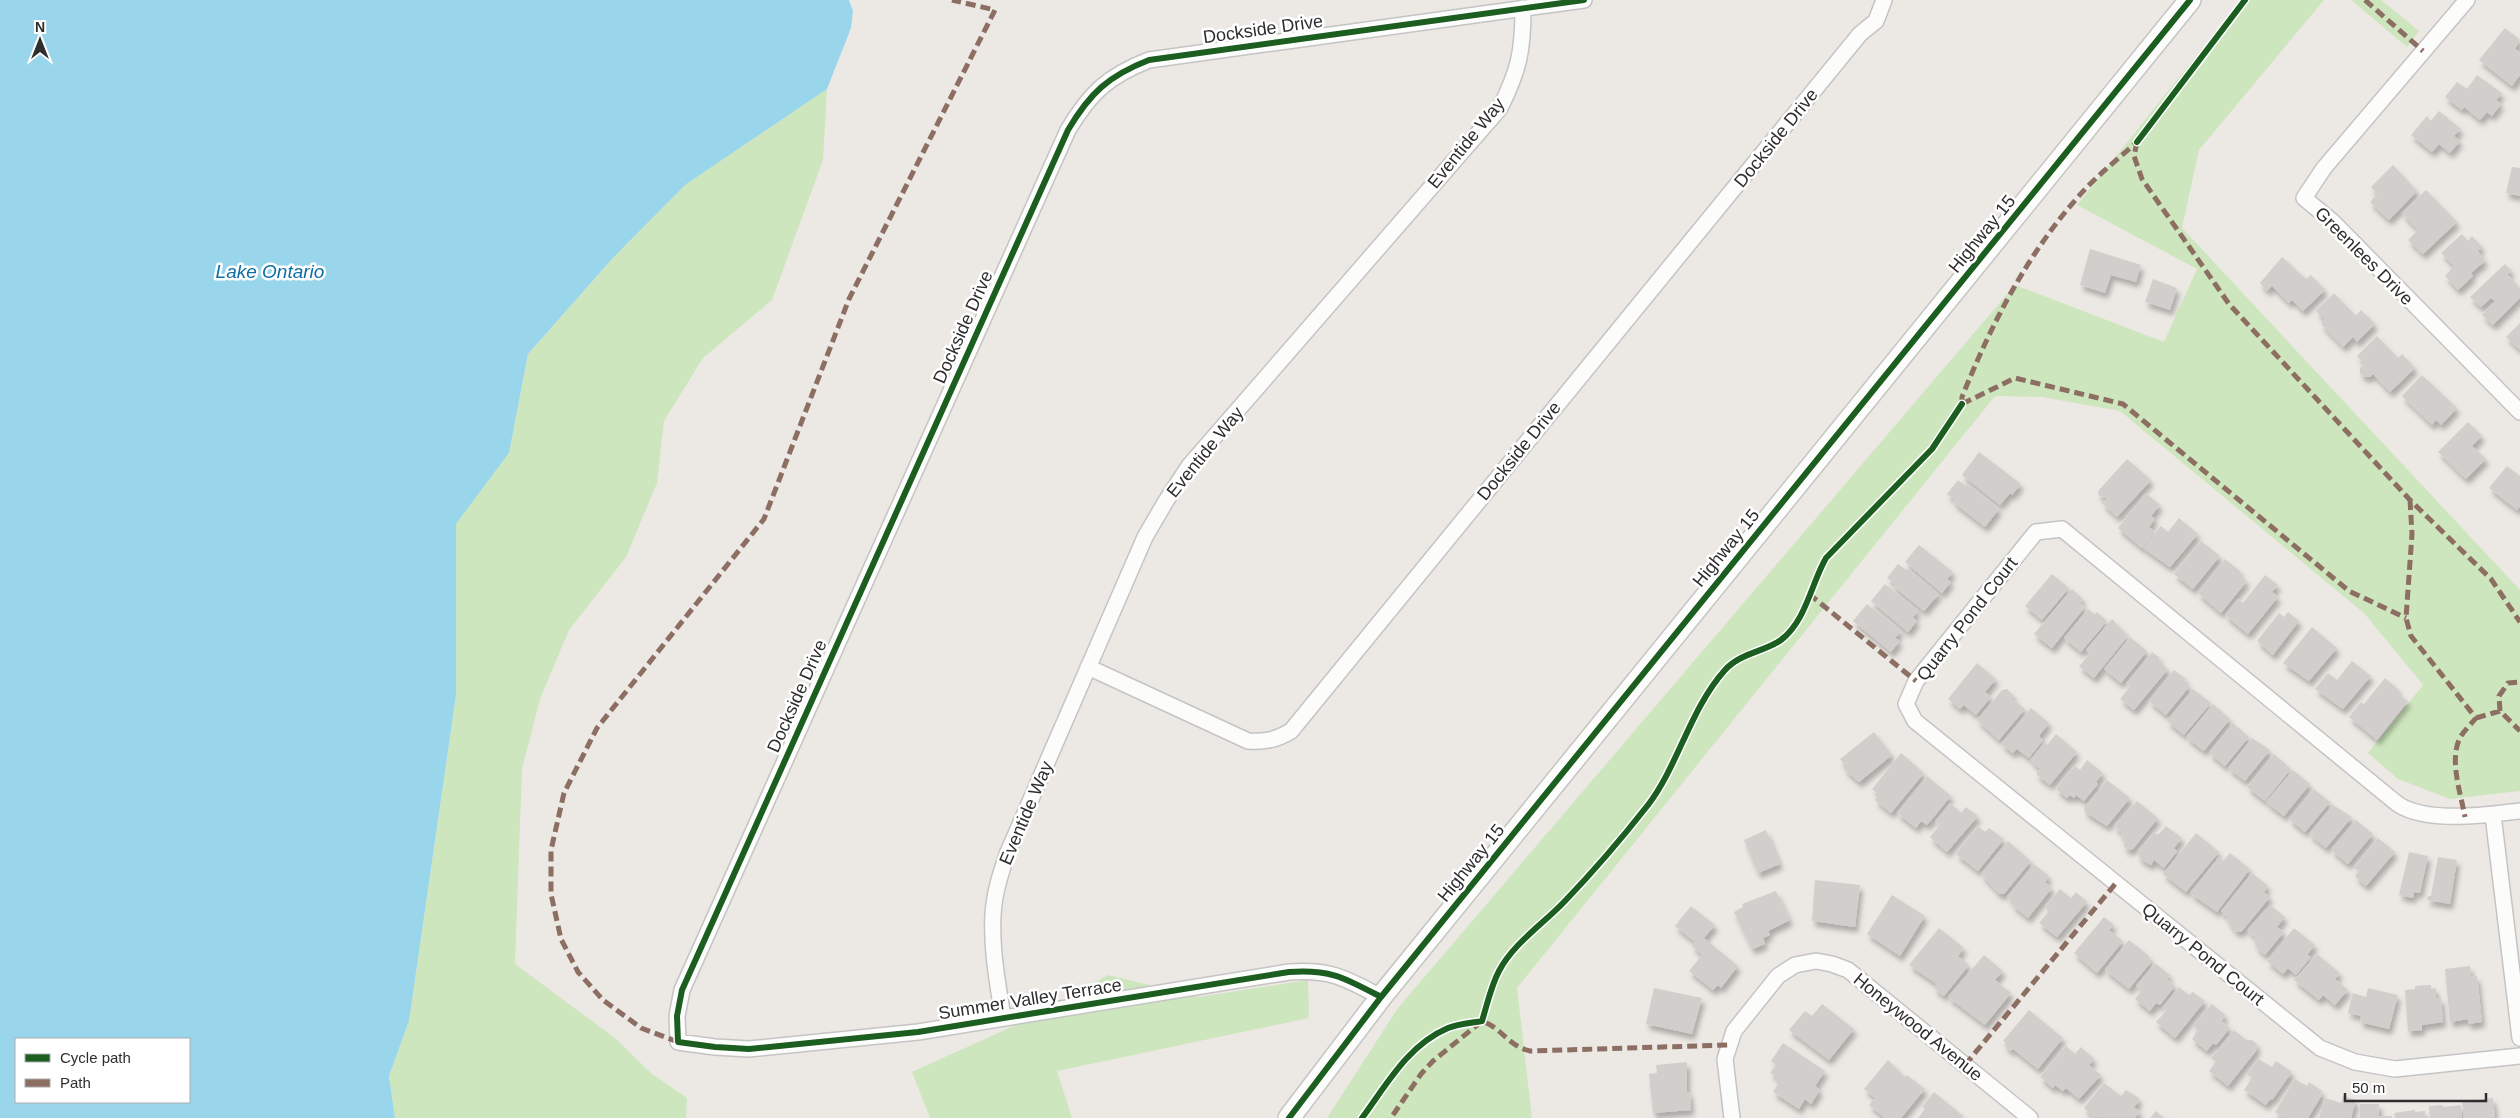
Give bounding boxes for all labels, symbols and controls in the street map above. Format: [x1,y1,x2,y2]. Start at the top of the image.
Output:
street label: Dockside Drive [1202,11,1324,47]
north arrow [15,15,65,65]
text: N [35,19,45,35]
street label: Dockside Drive [1730,85,1822,191]
street label: Eventide Way [1423,94,1509,192]
street label: Highway 15 [1945,191,2019,277]
street label: Greenlees Drive [2311,203,2417,309]
water label: Lake Ontario [216,261,324,282]
street label: Dockside Drive [929,268,997,386]
street label: Dockside Drive [1473,398,1565,504]
street label: Eventide Way [1162,403,1248,501]
street label: Highway 15 [1689,505,1763,591]
street label: Quarry Pond Court [1913,553,2021,685]
street label: Dockside Drive [763,637,831,755]
street label: Eventide Way [995,758,1057,868]
street label: Highway 15 [1434,820,1508,906]
street label: Quarry Pond Court [2138,899,2268,1009]
street label: Honeywood Avenue [1850,969,1986,1085]
street label: Summer Valley Terrace [937,975,1123,1023]
legend [15,1038,190,1103]
text: Cycle path [60,1049,131,1066]
scale bar [2345,1070,2486,1102]
text: Path [60,1074,91,1091]
text: 50 m [2352,1079,2385,1096]

